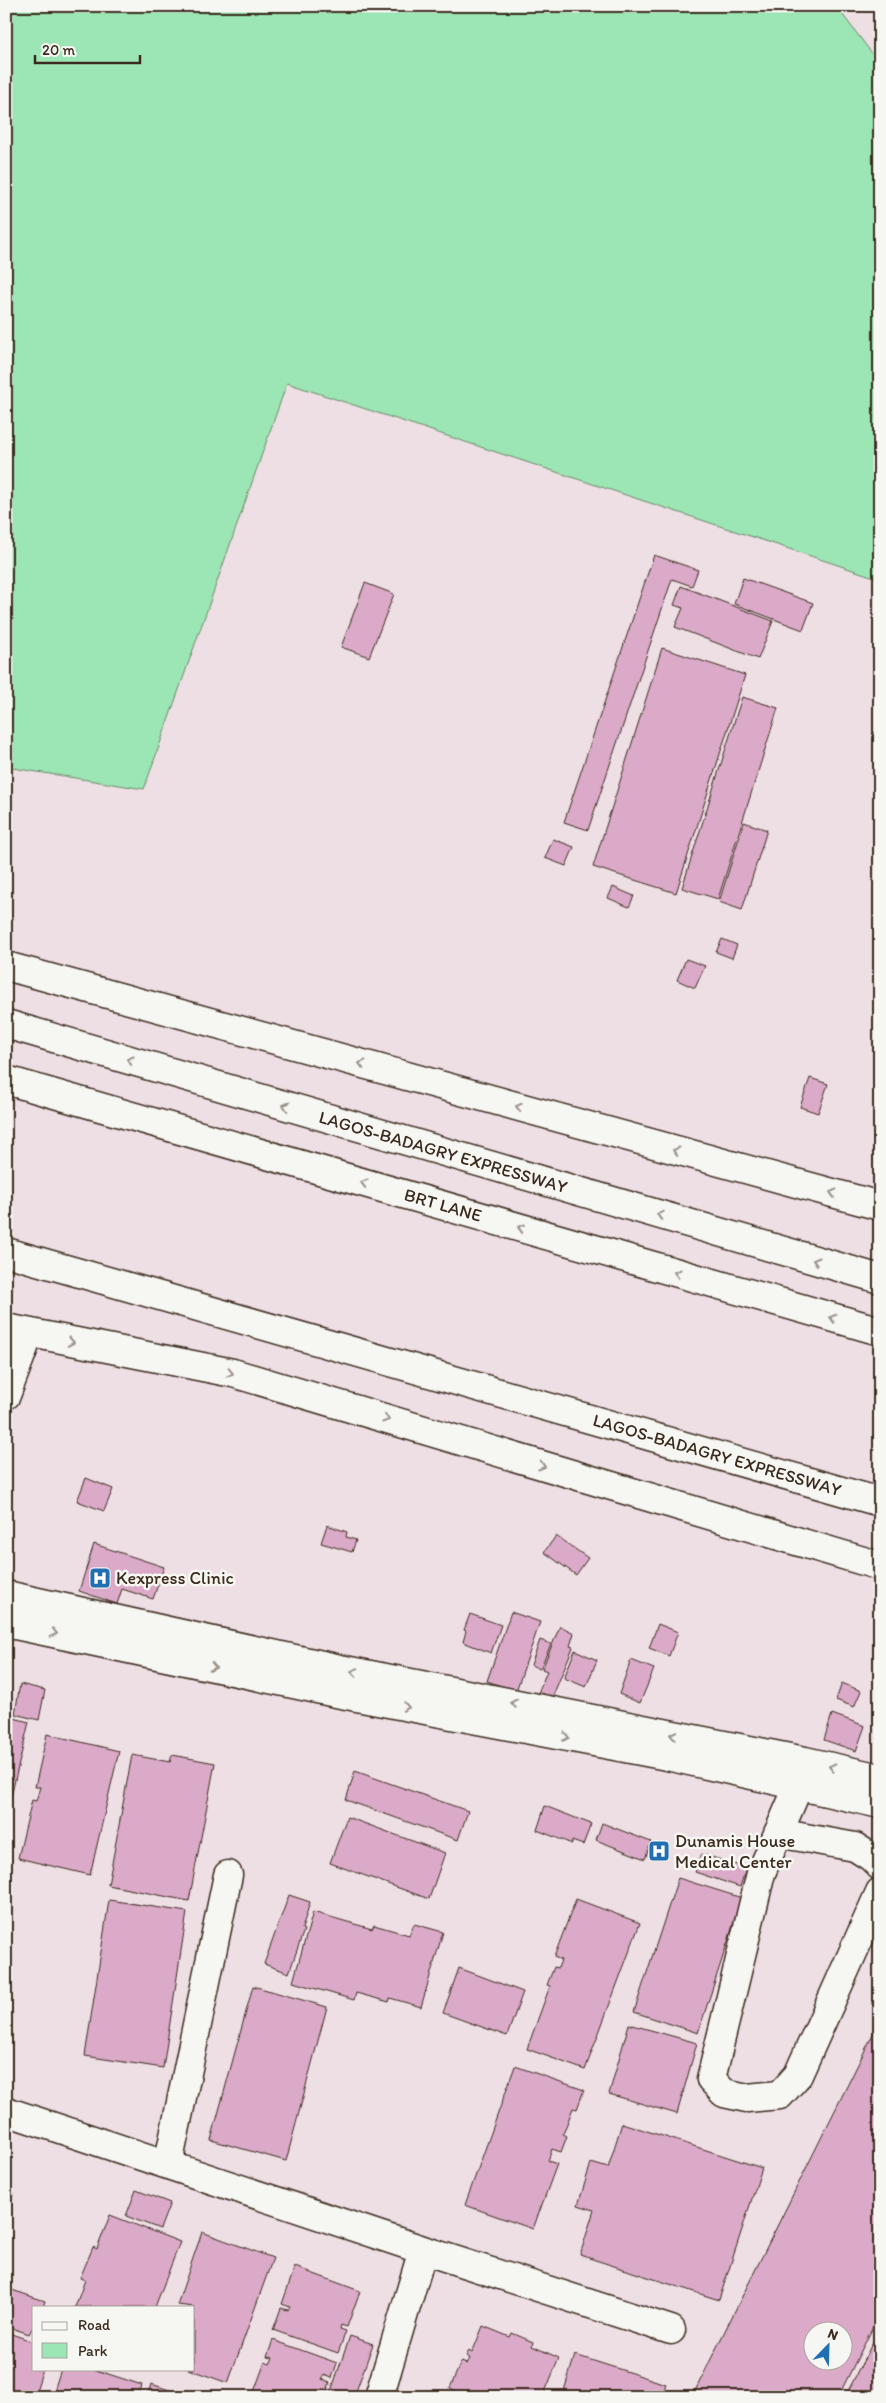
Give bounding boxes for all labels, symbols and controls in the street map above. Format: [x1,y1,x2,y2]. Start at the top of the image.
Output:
scale bar [35,32,140,64]
text: 20 m [42,41,76,59]
one-way arrow [126,1056,134,1066]
one-way arrow [358,1059,367,1070]
one-way arrow [282,1101,290,1111]
one-way arrow [516,1103,524,1113]
street label: LAGOS-BADAGRY EXPRESSWAY [316,1106,570,1198]
one-way arrow [672,1146,680,1156]
one-way arrow [361,1178,369,1188]
street label: BRT LANE [402,1183,484,1227]
one-way arrow [828,1188,837,1199]
one-way arrow [656,1210,664,1221]
one-way arrow [517,1223,525,1233]
one-way arrow [812,1256,821,1266]
one-way arrow [673,1268,681,1278]
one-way arrow [829,1313,837,1323]
one-way arrow [67,1337,75,1347]
one-way arrow [226,1367,235,1378]
street label: LAGOS-BADAGRY EXPRESSWAY [590,1409,844,1501]
one-way arrow [382,1414,390,1424]
one-way arrow [537,1460,546,1470]
hospital icon: Kexpress Clinic [88,1566,112,1590]
place label: Kexpress Clinic [116,1567,234,1589]
one-way arrow [49,1627,58,1638]
one-way arrow [208,1661,217,1672]
one-way arrow [350,1667,359,1678]
one-way arrow [509,1699,518,1709]
one-way arrow [402,1701,411,1711]
one-way arrow [669,1730,677,1740]
one-way arrow [562,1731,570,1741]
one-way arrow [828,1762,837,1773]
place label: Dunamis House Medical Center [675,1830,795,1873]
hospital icon: Dunamis House Medical Center [647,1839,671,1863]
legend [32,2306,195,2370]
text: Road [78,2316,111,2334]
north arrow [804,2320,854,2370]
text: N [825,2325,841,2344]
text: Park [78,2342,108,2360]

